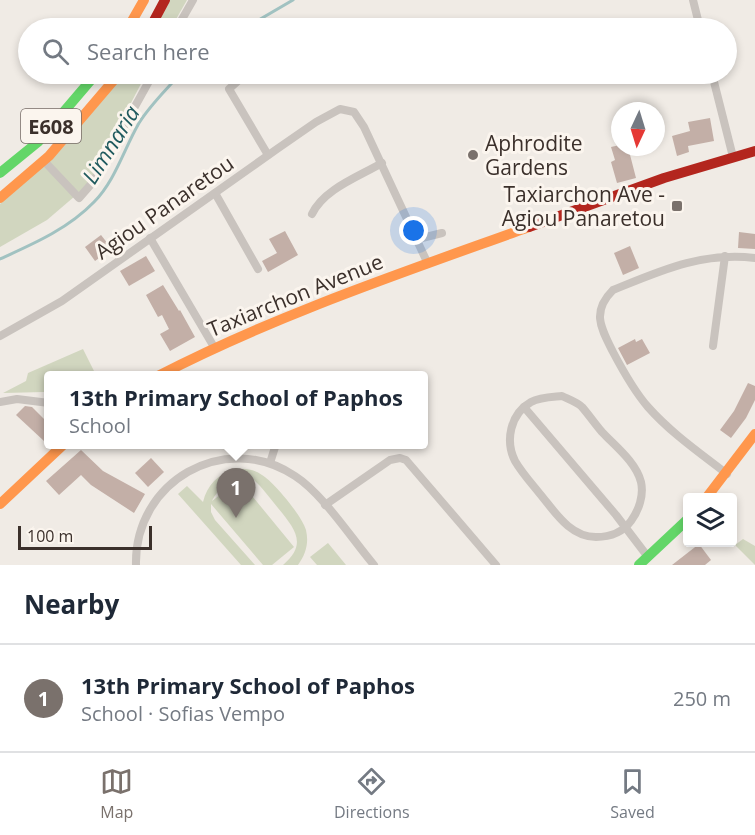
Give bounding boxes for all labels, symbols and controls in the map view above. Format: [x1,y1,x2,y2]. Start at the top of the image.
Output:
search box [18,18,737,84]
icon: search [39,35,72,68]
text: Search here [87,36,210,66]
water label: Limnaria [74,99,146,189]
north arrow [611,102,665,156]
road number: E608 [21,109,81,143]
place label: Aphrodite Gardens [485,129,583,181]
marker: Aphrodite Gardens [466,148,480,162]
street label: Agiou Panaretou [89,149,239,265]
place label: Taxiarchon Ave - Agiou Panaretou [502,180,665,232]
marker: Taxiarchon Ave - Agiou Panaretou [670,199,684,213]
your location [399,216,428,245]
street label: Taxiarchon Avenue [203,247,387,343]
popup [44,371,428,449]
text: 13th Primary School of Paphos [69,382,403,412]
text: School [69,412,131,439]
pin: 1 [216,468,256,518]
map controls [683,493,737,547]
button: layers [683,493,737,547]
scale bar [18,523,152,550]
text: 100 m [27,525,73,547]
text: Nearby [24,586,119,622]
text: 13th Primary School of Paphos [81,670,415,700]
text: 1 [38,685,49,712]
text: 250 m [673,685,731,712]
text: School · Sofias Vempo [81,700,285,727]
tab: Map [100,765,133,823]
tab: Directions [334,765,410,823]
tab: Saved [610,765,655,823]

